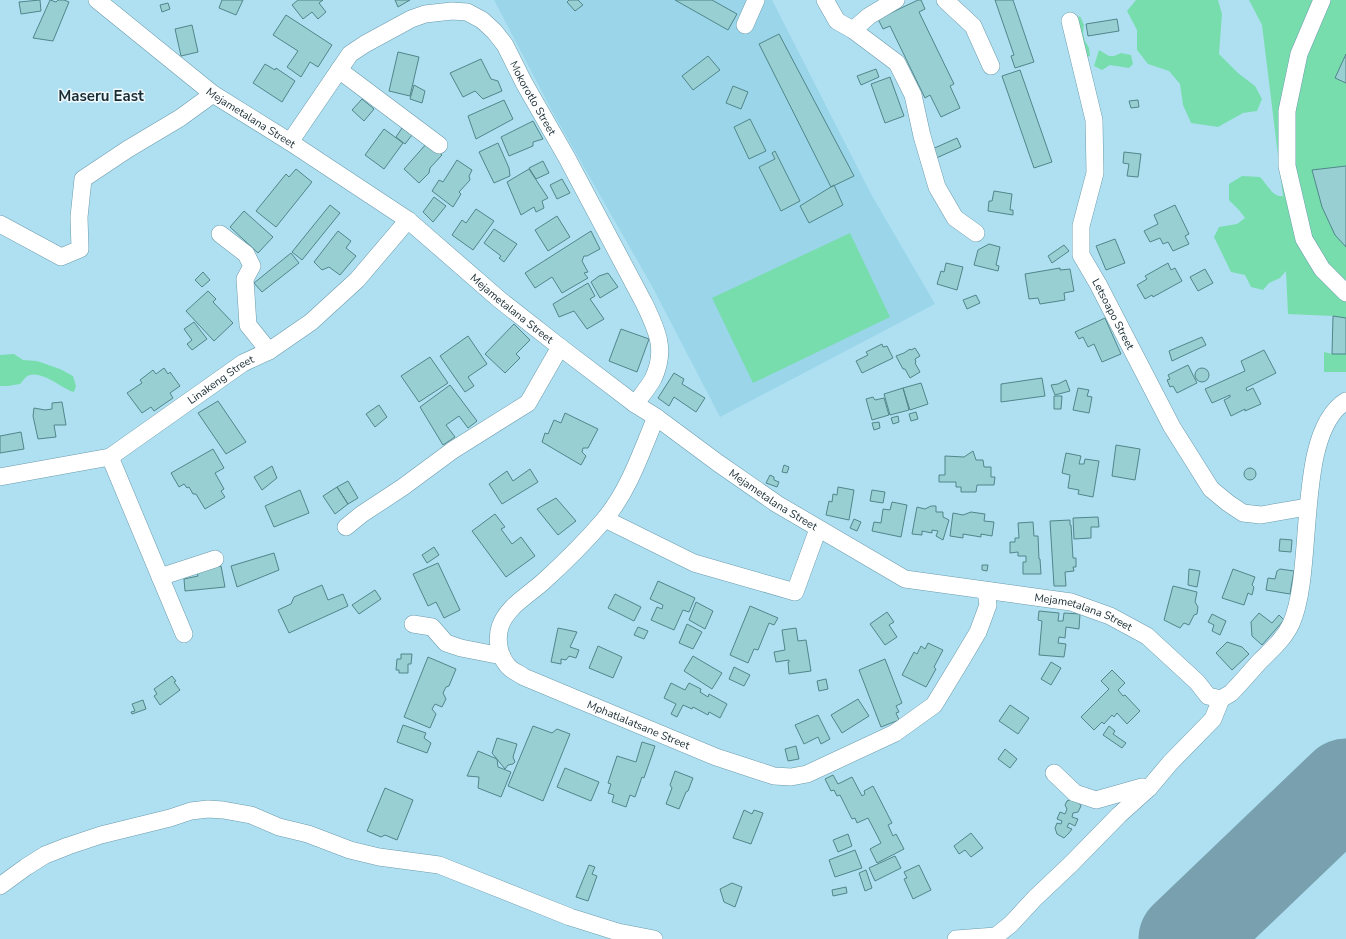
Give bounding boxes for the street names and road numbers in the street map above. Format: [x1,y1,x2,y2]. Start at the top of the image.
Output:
street label: Mokorotlo Street [506,58,559,138]
street label: Mejametalana Street [203,84,298,152]
street label: Mejametalana Street [467,271,556,347]
street label: Letsoapo Street [1088,276,1138,353]
street label: Linakeng Street [185,352,257,408]
street label: Mejametalana Street [726,466,820,534]
street label: Mejametalana Street [1033,590,1135,635]
street label: Mphatlalatsane Street [585,697,692,753]

